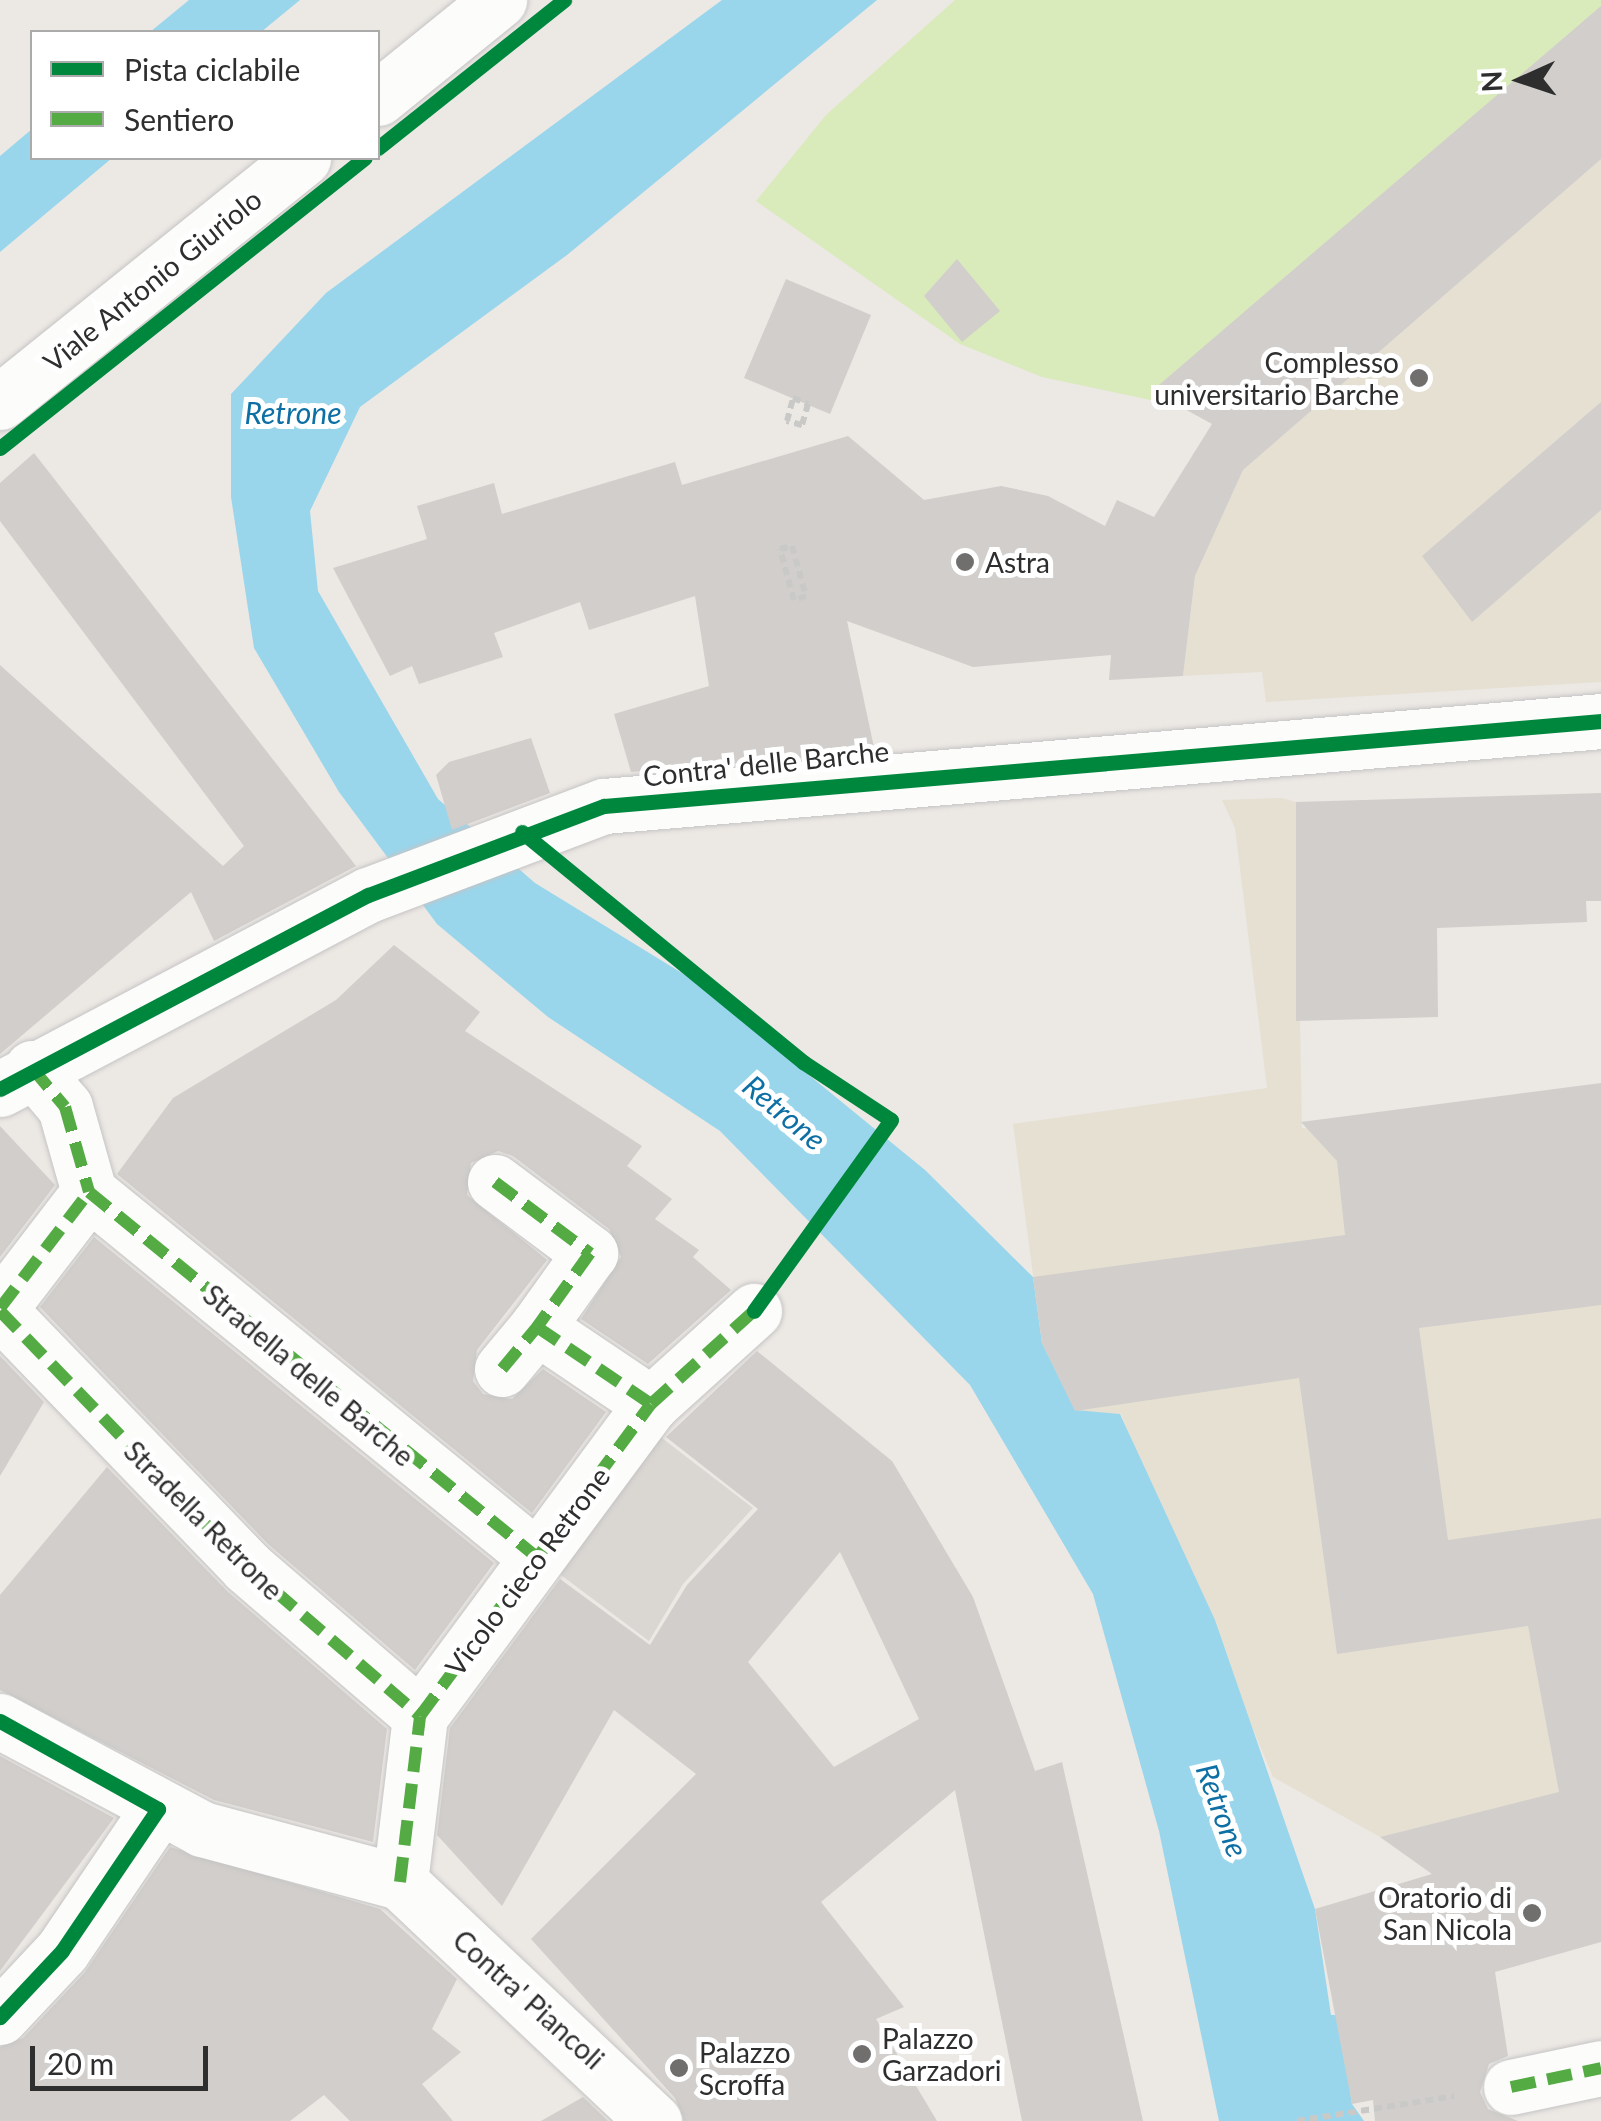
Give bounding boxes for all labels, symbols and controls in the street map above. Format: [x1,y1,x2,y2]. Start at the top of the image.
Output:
legend [30,30,380,160]
north arrow [1471,30,1571,130]
text: Pista ciclabile [124,51,300,87]
text: N [1474,70,1509,93]
text: Sentiero [124,101,234,137]
street label: Viale Antonio Giuriolo [36,181,268,379]
place label: Complesso universitario Barche [1154,345,1399,411]
marker: Complesso universitario Barche [1408,367,1430,389]
water label: Retrone [244,394,342,430]
place label: Astra [985,545,1050,579]
marker: Astra [954,551,976,573]
street label: Contra' delle Barche [641,733,891,793]
water label: Retrone [736,1067,834,1157]
street label: Stradella delle Barche [197,1277,421,1473]
street label: Stradella Retrone [118,1434,290,1606]
street label: Vicolo cieco Retrone [438,1460,616,1682]
water label: Retrone [1189,1758,1257,1862]
place label: Oratorio di San Nicola [1378,1880,1512,1946]
marker: Oratorio di San Nicola [1521,1902,1543,1924]
street label: Contra' Piancoli [447,1922,611,2076]
place label: Palazzo Garzadori [882,2021,1002,2087]
scale bar [35,2026,212,2088]
place label: Palazzo Scroffa [699,2035,791,2101]
marker: Palazzo Garzadori [851,2043,873,2065]
text: 20 m [47,2045,114,2081]
marker: Palazzo Scroffa [668,2057,690,2079]

